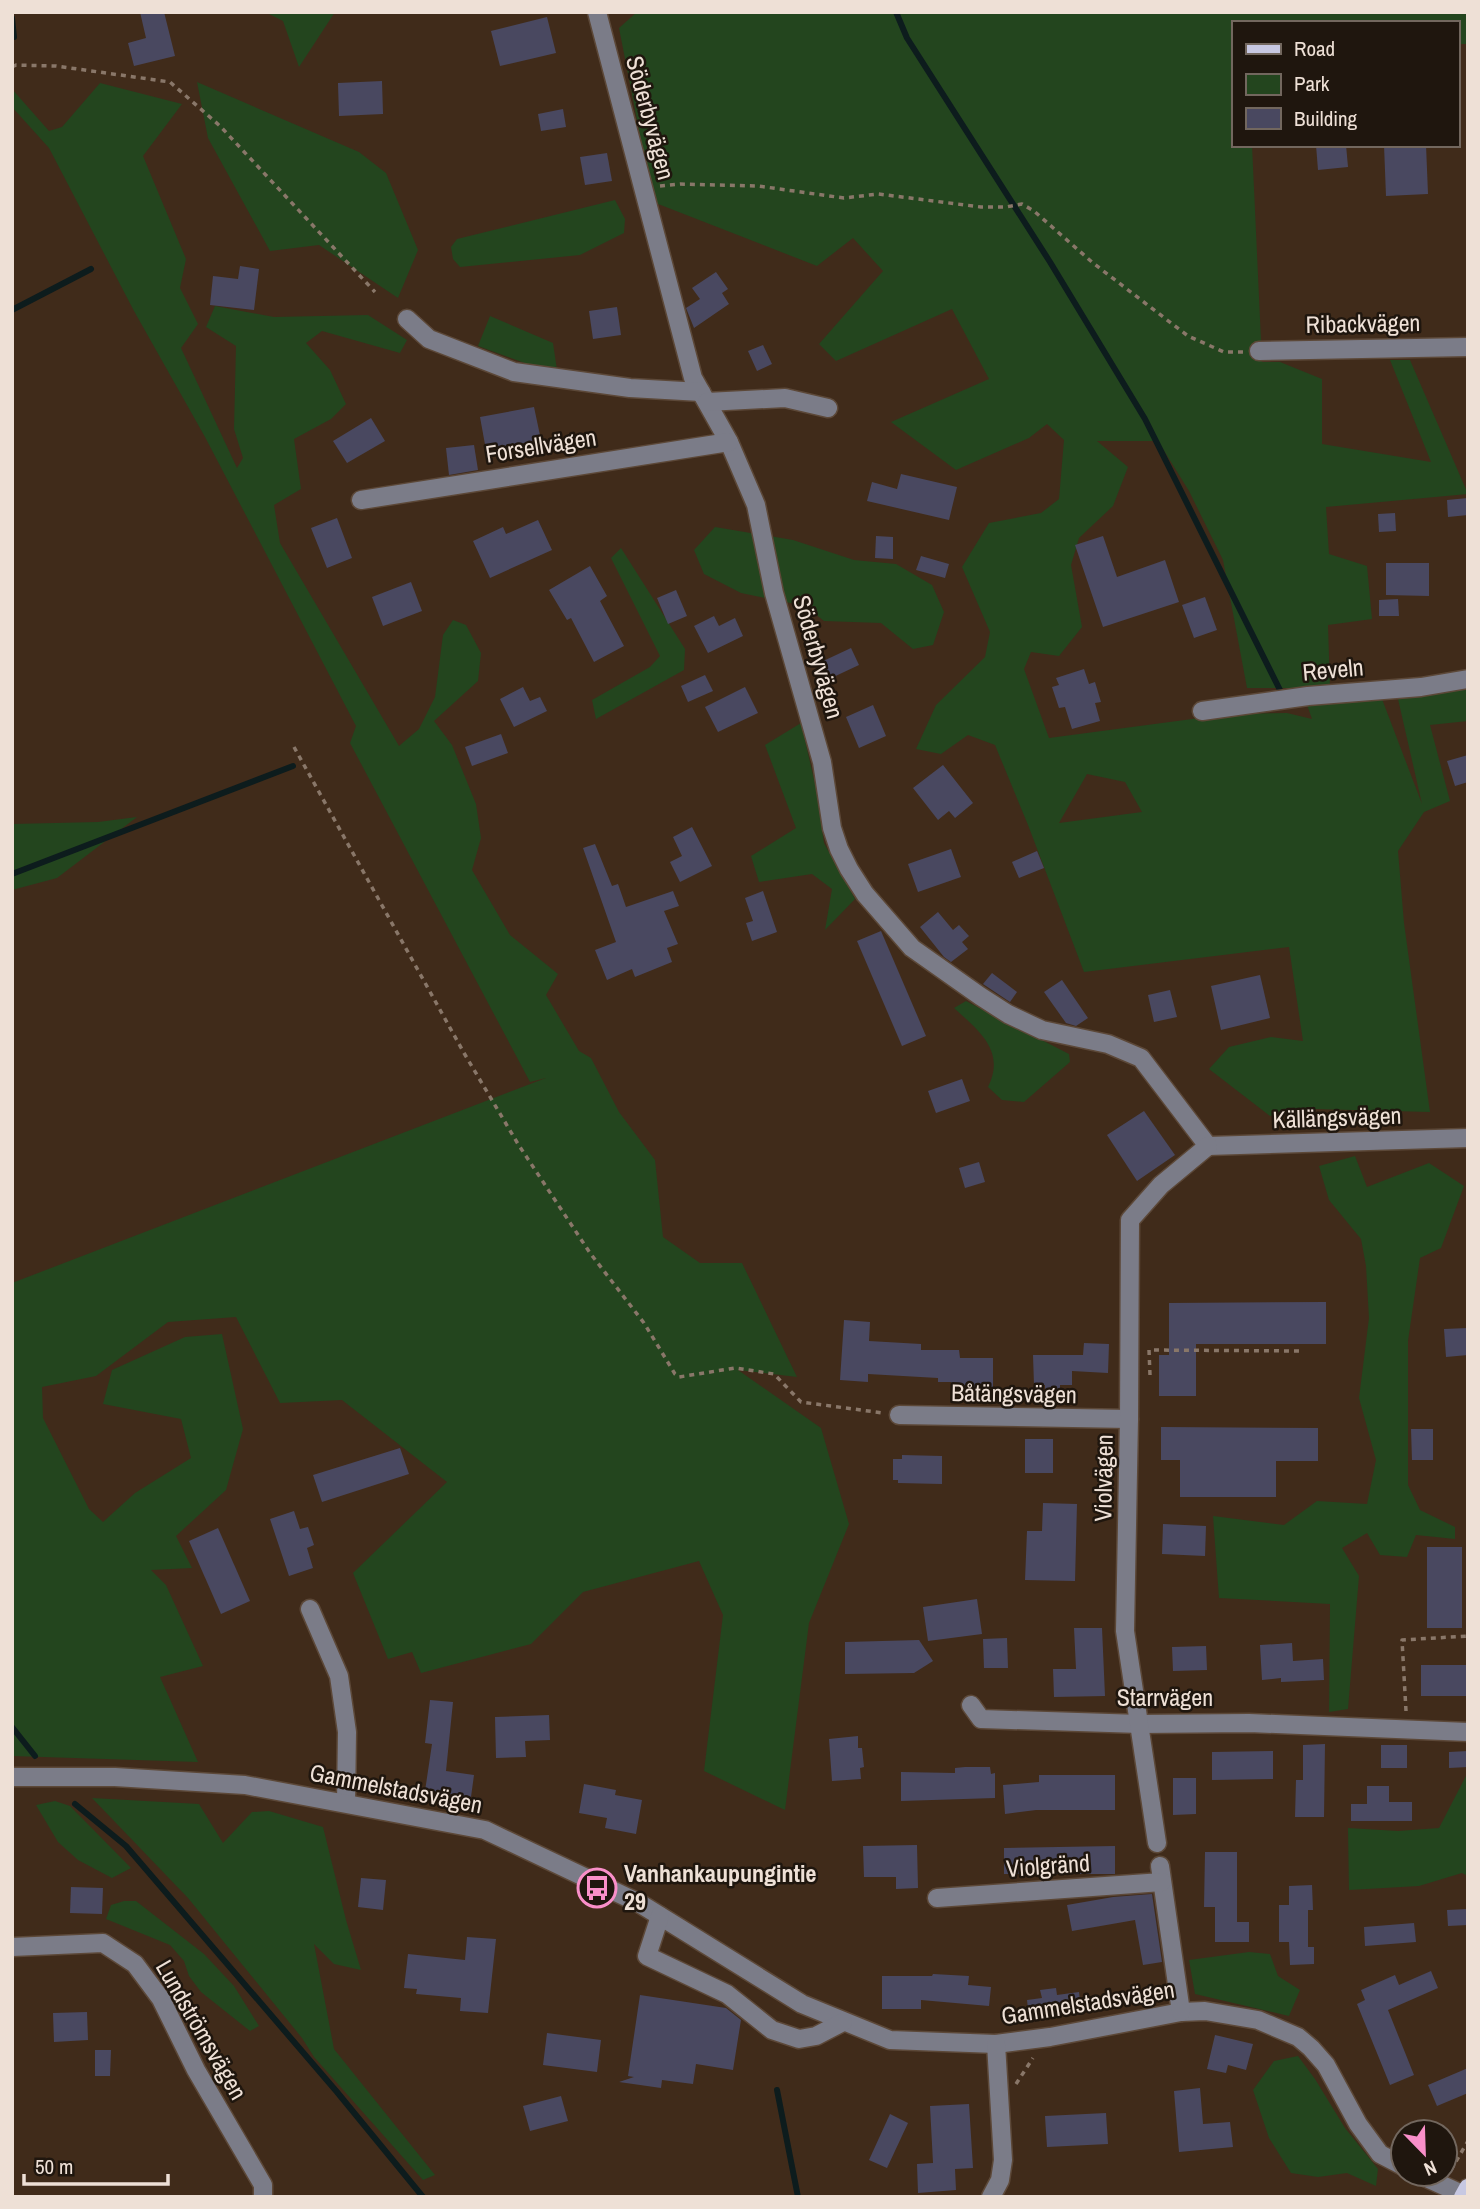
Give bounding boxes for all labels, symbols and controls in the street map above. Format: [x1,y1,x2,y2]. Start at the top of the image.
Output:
legend [1232,21,1459,147]
text: Road [1294,34,1335,63]
street label: Söderbyvägen [619,52,683,183]
text: Park [1294,69,1330,98]
text: Building [1294,104,1358,133]
street label: Ribackvägen [1305,306,1421,340]
street label: Forsellvägen [483,420,599,470]
street label: Söderbyvägen [786,591,852,722]
street label: Reveln [1301,650,1365,688]
street label: Källängsvägen [1272,1099,1402,1135]
street label: Båtängsvägen [951,1376,1077,1410]
street label: Violvägen [1086,1434,1120,1522]
street label: Starrvägen [1117,1681,1213,1713]
street label: Gammelstadsvägen [307,1756,485,1820]
street label: Violgränd [1005,1846,1091,1884]
place label: Vanhankaupungintie 29 [624,1857,817,1917]
bus stop icon: Vanhankaupungintie 29 [576,1867,618,1909]
street label: Lundströmsvägen [149,1954,255,2105]
street label: Gammelstadsvägen [999,1973,1177,2032]
north arrow [1389,2118,1459,2188]
scale bar [24,2142,168,2186]
text: 50 m [35,2152,73,2181]
text: N [1420,2154,1441,2183]

